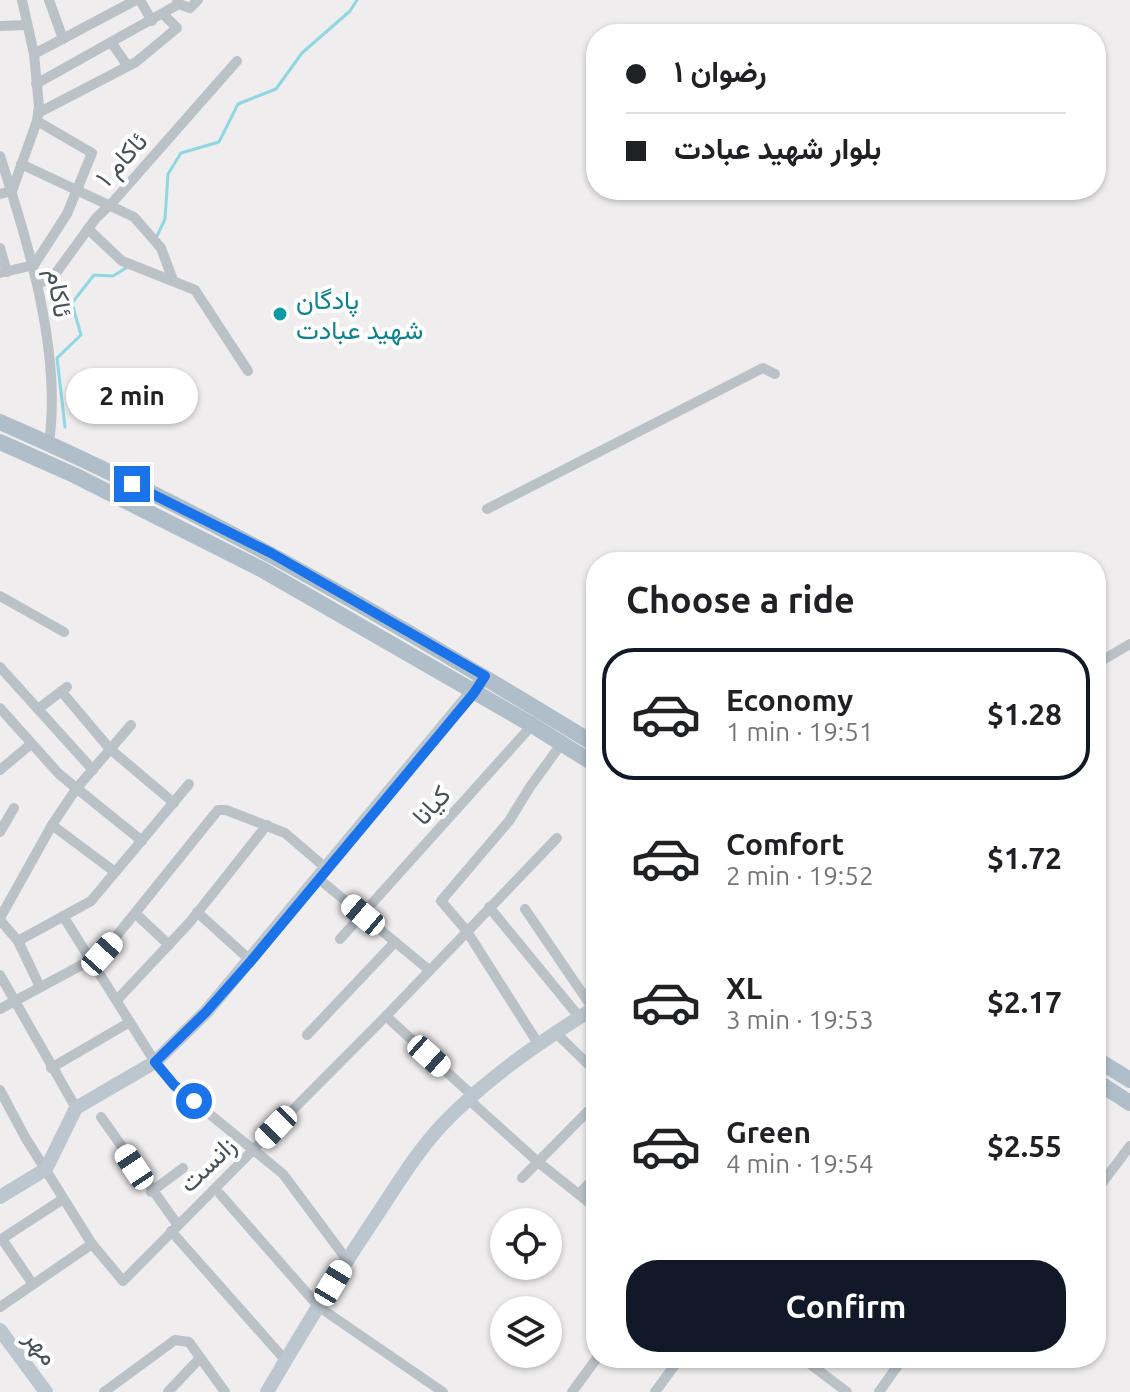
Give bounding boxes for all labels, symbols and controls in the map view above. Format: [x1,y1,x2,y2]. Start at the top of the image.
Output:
text: رضوان ۱ [674,54,767,88]
street label: ئاکام ۱ [89,126,155,194]
text: بلوار شهید عبادت [674,131,882,165]
street label: ئاکام [39,267,78,320]
place label: پادگان شهید عبادت [296,285,423,346]
marker: پادگان شهید عبادت [271,305,289,323]
callout: 2 min [66,368,198,424]
text: 2 min [99,381,165,410]
route end [114,466,150,502]
text: Choose a ride [626,579,855,620]
icon: car [630,678,702,750]
text: Economy [726,683,853,717]
text: $1.28 [987,697,1062,731]
text: 1 min · 19:51 [726,717,874,746]
street label: کیانا [406,780,457,831]
icon: car [630,822,702,894]
text: Comfort [726,827,844,861]
text: $1.72 [987,841,1062,875]
text: 2 min · 19:52 [726,861,874,890]
car [337,890,389,940]
car [77,928,127,980]
icon: car [630,966,702,1038]
text: XL [726,971,762,1005]
text: $2.17 [987,985,1062,1019]
text: 3 min · 19:53 [726,1005,874,1034]
car [403,1031,455,1081]
route start [176,1083,212,1119]
car [251,1101,301,1153]
icon: car [630,1110,702,1182]
text: Green [726,1115,811,1149]
text: $2.55 [987,1129,1062,1163]
street label: زانست [173,1130,242,1199]
car [111,1140,157,1194]
text: 4 min · 19:54 [726,1149,874,1178]
map controls [490,1208,562,1368]
button: locate [490,1208,562,1280]
car [310,1256,356,1310]
button: Confirm [626,1260,1066,1352]
button: layers [490,1296,562,1368]
street label: مهر [17,1323,65,1372]

